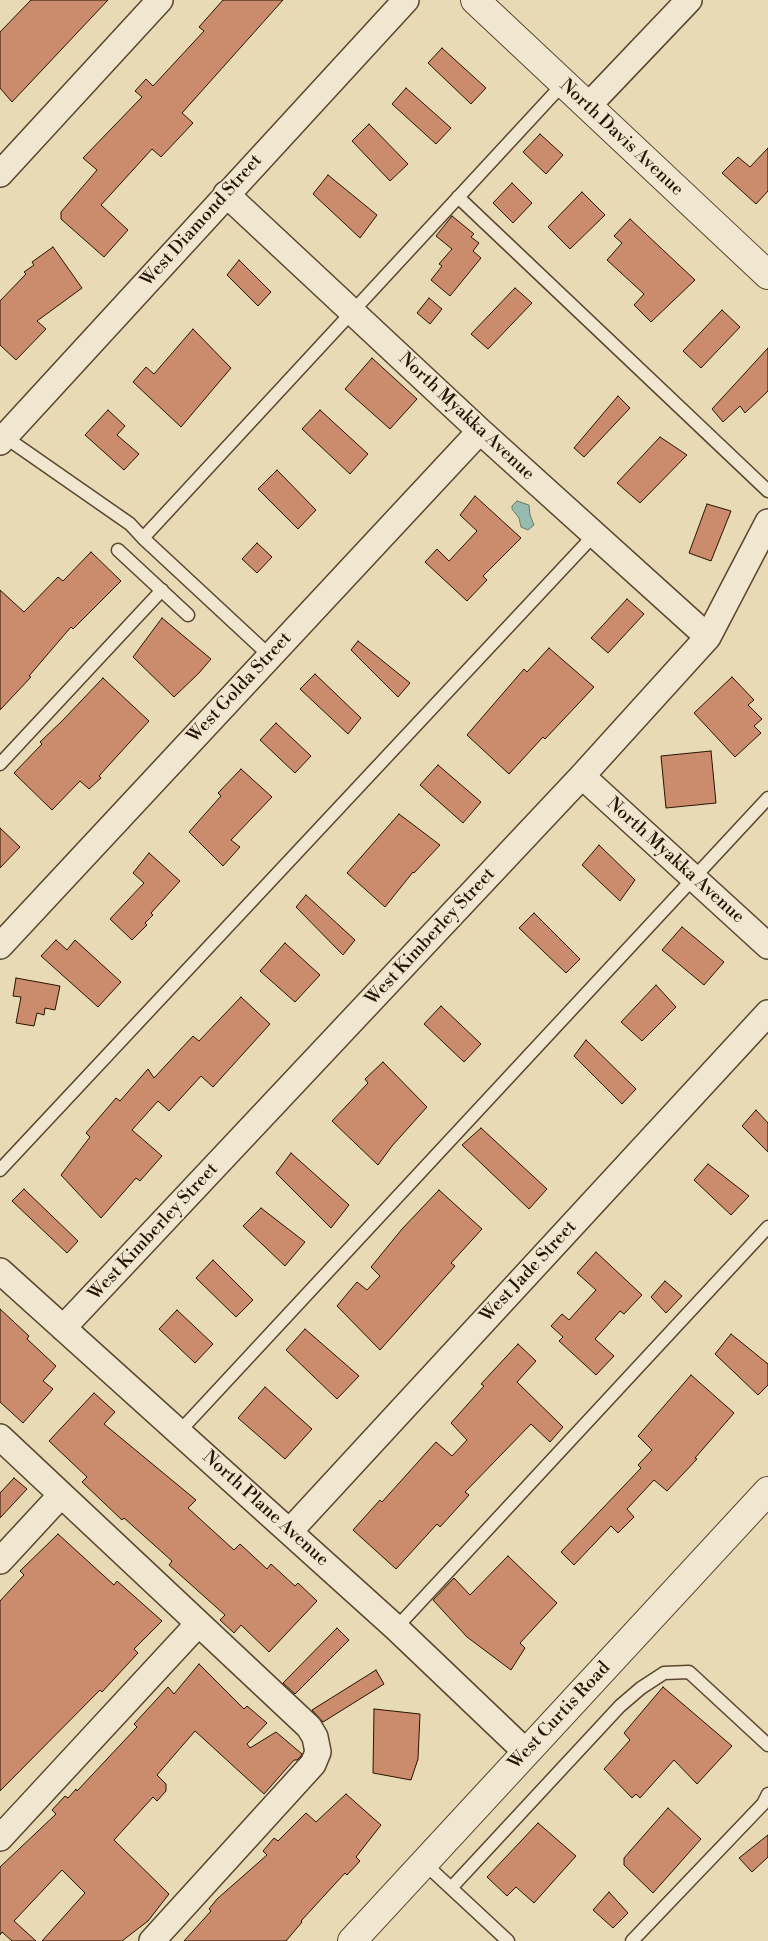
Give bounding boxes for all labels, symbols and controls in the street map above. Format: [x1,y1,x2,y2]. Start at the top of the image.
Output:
street label: North Davis Avenue [555,75,687,201]
street label: West Diamond Street [137,150,267,292]
street label: North Myakka Avenue [394,348,538,486]
street label: West Golda Street [183,628,297,748]
street label: North Myakka Avenue [602,793,748,929]
street label: West Kimberley Street [362,864,500,1010]
street label: West Kimberley Street [85,1159,223,1305]
street label: West Jade Street [476,1217,582,1327]
street label: North Plane Avenue [198,1447,332,1571]
street label: West Curtis Road [505,1658,615,1774]

